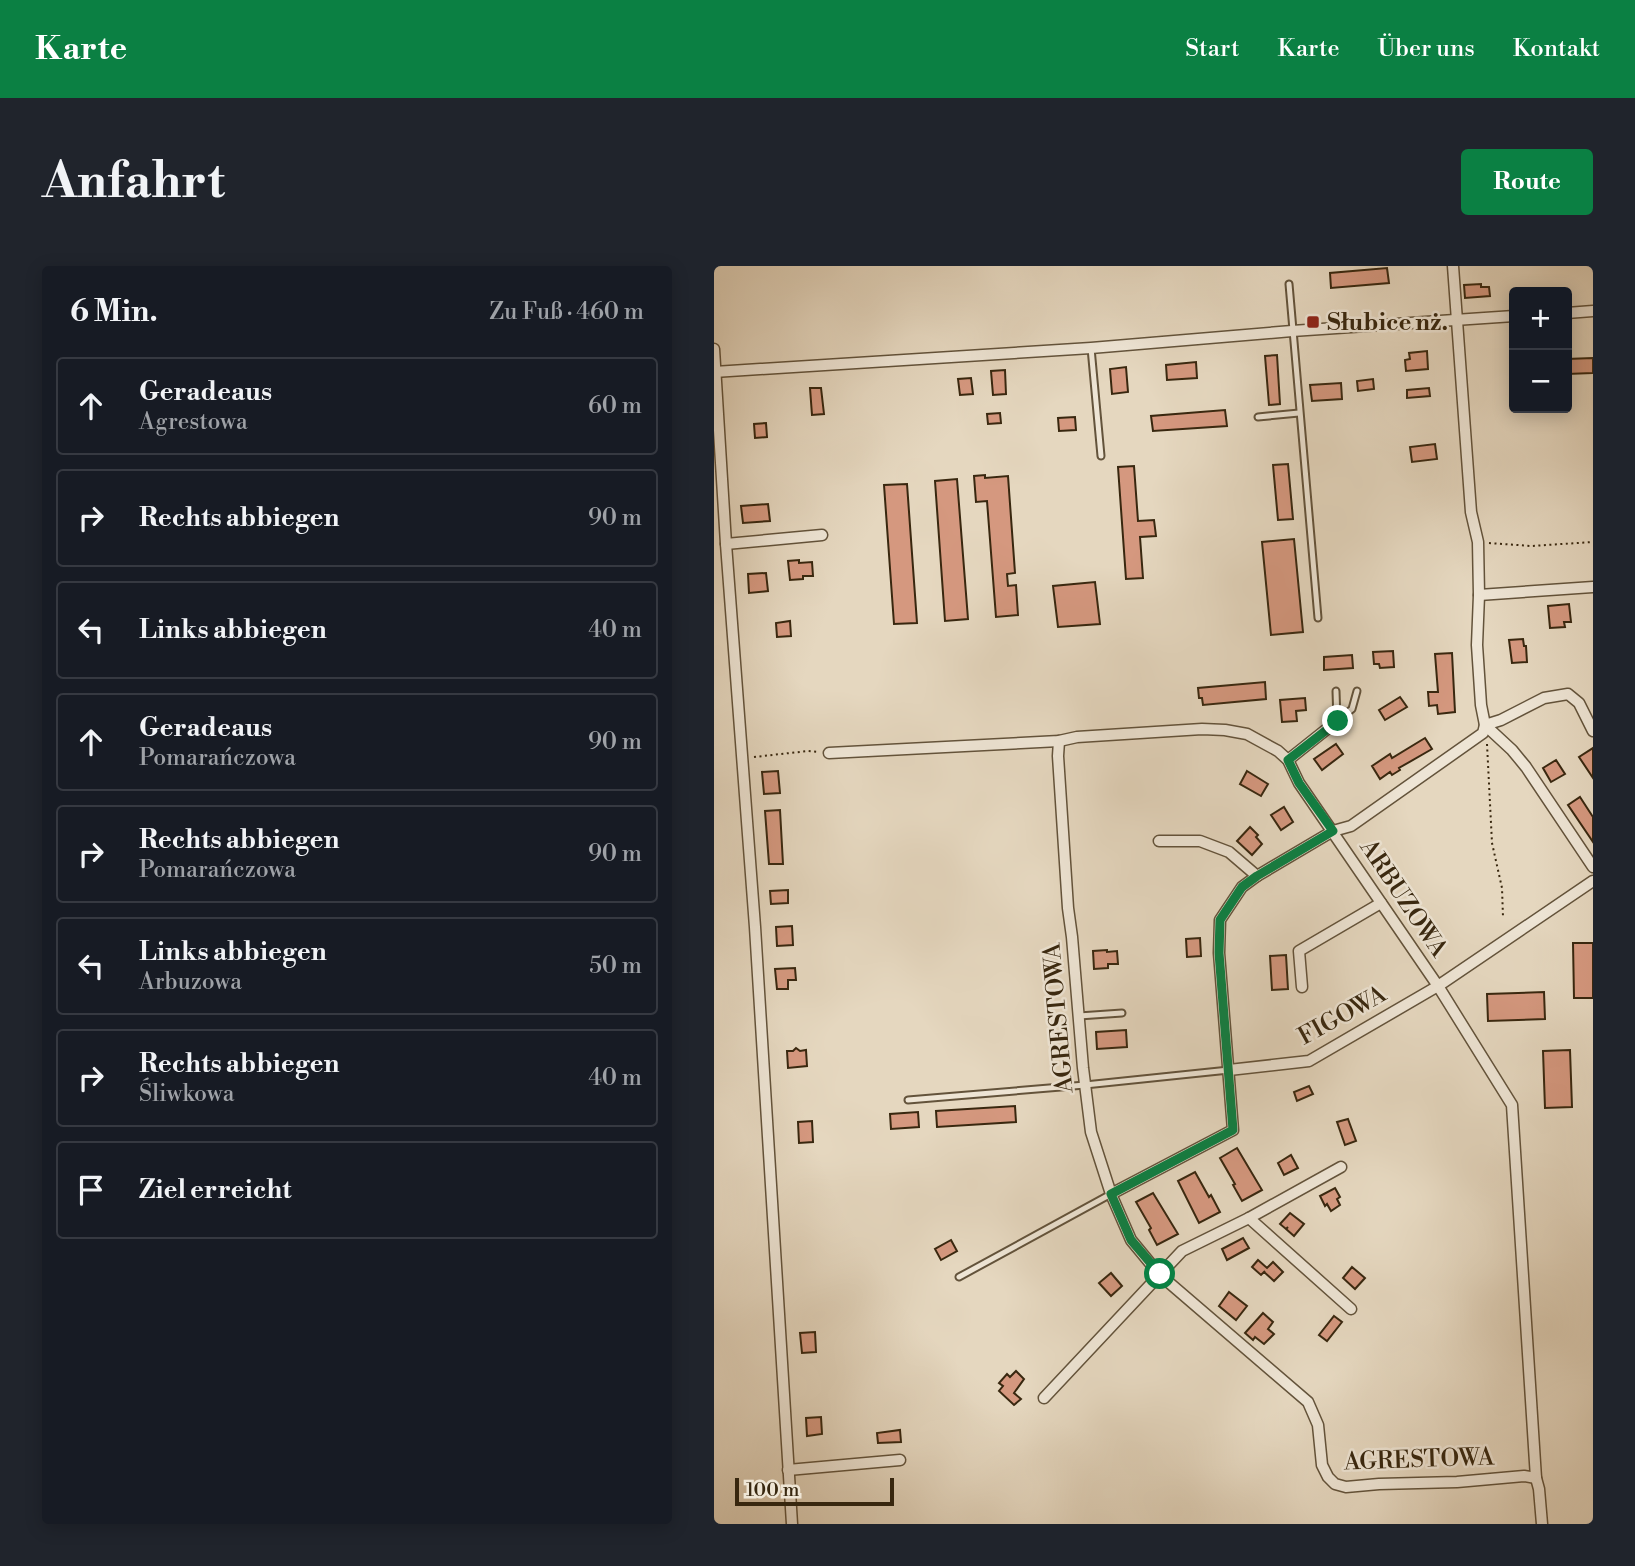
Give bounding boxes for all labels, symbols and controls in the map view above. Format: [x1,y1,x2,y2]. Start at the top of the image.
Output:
text: Karte [35,29,127,70]
text: Start [1185,34,1239,64]
text: Karte [1277,34,1340,64]
text: Über uns [1378,34,1475,64]
text: Kontakt [1513,34,1600,64]
button: Route [1461,149,1593,215]
text: Anfahrt [42,152,225,213]
map controls [1509,287,1572,413]
button: + [1509,287,1572,350]
text: 6 Min. [70,293,158,331]
text: Zu Fuß · 460 m [489,298,644,326]
place label: Słubice nż. [1327,308,1448,338]
marker: Słubice nż. [1305,314,1321,330]
button: − [1509,350,1572,413]
text: Geradeaus [139,376,272,408]
icon: ahead [72,387,110,425]
text: 60 m [588,392,642,420]
text: Agrestowa [139,408,248,436]
icon: right [72,499,110,537]
text: Rechts abbiegen [139,502,339,534]
text: 90 m [588,504,642,532]
icon: left [72,611,110,649]
text: Links abbiegen [139,614,327,646]
text: 40 m [588,616,642,644]
route end [1322,705,1353,736]
text: Geradeaus [139,712,272,744]
icon: ahead [72,723,110,761]
text: 90 m [588,728,642,756]
text: Pomarańczowa [139,744,296,772]
text: Rechts abbiegen [139,824,339,856]
street label: ARBUZOWA [1352,833,1454,964]
icon: right [72,835,110,873]
text: 90 m [588,840,642,868]
text: Pomarańczowa [139,856,296,884]
text: Links abbiegen [139,936,327,968]
street label: AGRESTOWA [1037,941,1081,1095]
icon: left [72,947,110,985]
text: 50 m [589,952,642,980]
text: Arbuzowa [139,968,242,996]
street label: FIGOWA [1293,979,1392,1052]
text: Rechts abbiegen [139,1048,339,1080]
icon: right [72,1059,110,1097]
text: 40 m [588,1064,642,1092]
text: Śliwkowa [139,1080,234,1108]
icon: arrive [72,1171,110,1209]
text: Ziel erreicht [139,1174,291,1206]
route start [1144,1258,1175,1289]
street label: AGRESTOWA [1342,1442,1495,1478]
scale bar [735,1475,894,1507]
text: 100 m [746,1478,799,1502]

